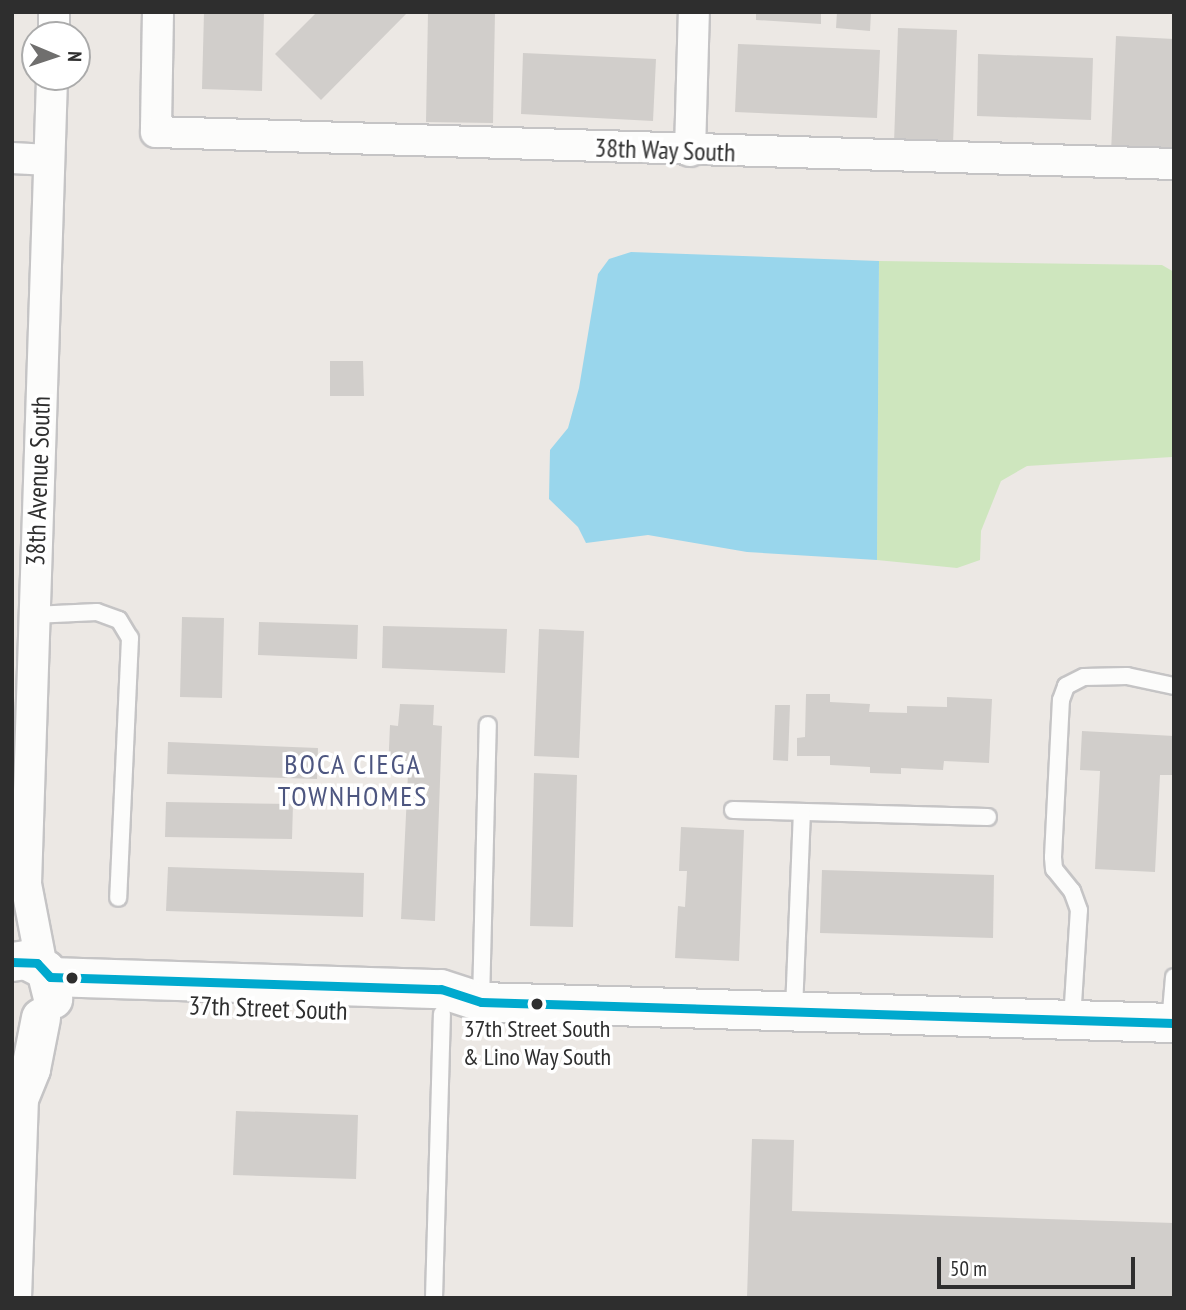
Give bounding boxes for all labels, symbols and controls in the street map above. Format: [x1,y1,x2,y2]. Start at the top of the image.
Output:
north arrow [21,21,91,91]
text: N [63,51,87,62]
street label: 38th Way South [593,132,737,168]
street label: 38th Avenue South [19,395,57,567]
district label: BOCA CIEGA TOWNHOMES [279,747,427,813]
unlabelled marker [65,971,79,985]
street label: 37th Street South [188,990,348,1026]
marker: 37th Street South & Lino Way South [530,997,544,1011]
place label: 37th Street South & Lino Way South [462,1015,612,1071]
scale bar [941,1244,1139,1288]
text: 50 m [950,1255,987,1282]

